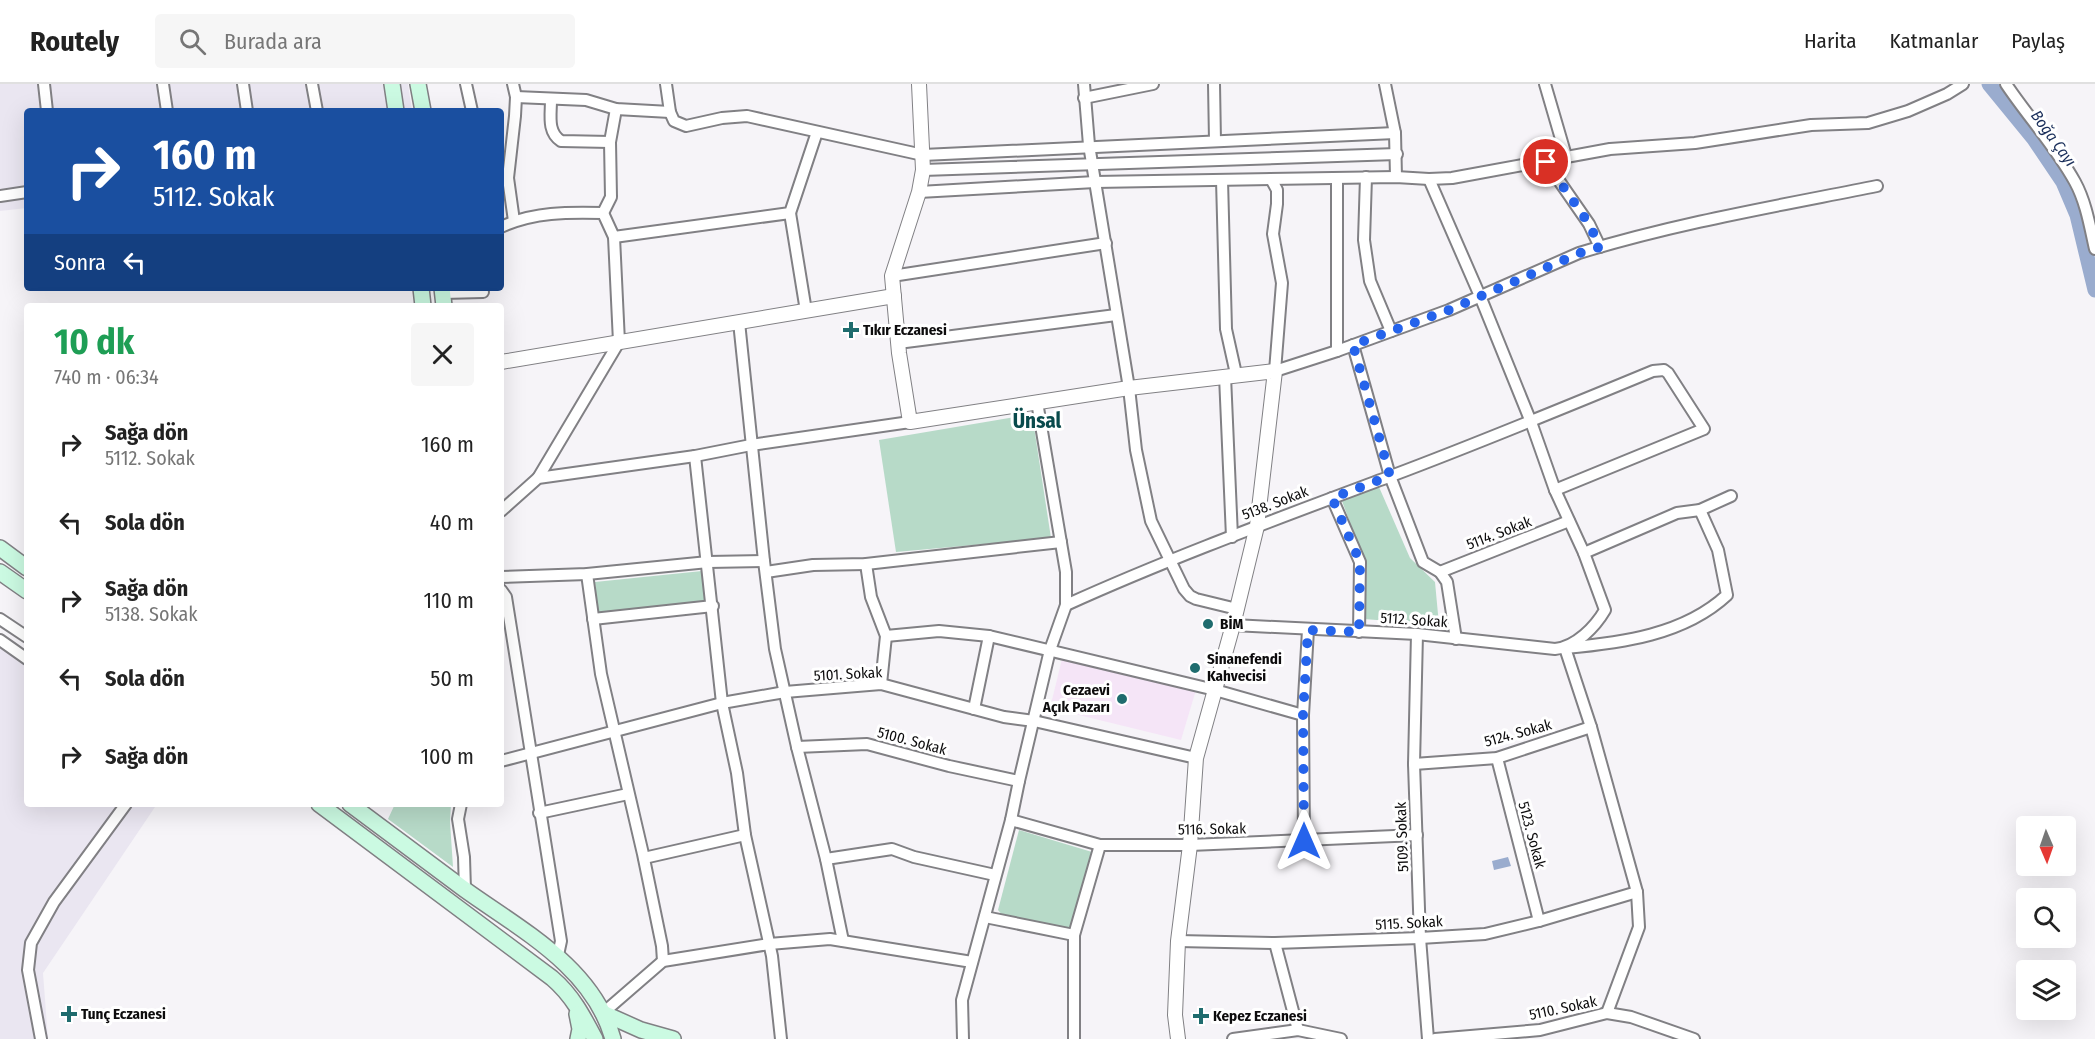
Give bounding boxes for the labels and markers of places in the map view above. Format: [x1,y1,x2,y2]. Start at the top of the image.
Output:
pin [1520,136,1571,187]
place label: Tıkır Eczanesi [863,321,947,339]
marker: Tıkır Eczanesi [844,323,858,337]
place label: BİM [1220,615,1243,633]
marker: BİM [1201,617,1215,631]
place label: Sinanefendi Kahvecisi [1207,650,1282,685]
marker: Sinanefendi Kahvecisi [1188,661,1202,675]
place label: Cezaevi Açık Pazarı [1042,681,1110,717]
marker: Cezaevi Açık Pazarı [1115,692,1129,706]
place label: Tunç Eczanesi [81,1005,166,1024]
marker: Tunç Eczanesi [62,1007,76,1021]
place label: Kepez Eczanesi [1213,1007,1307,1025]
marker: Kepez Eczanesi [1194,1009,1208,1023]

